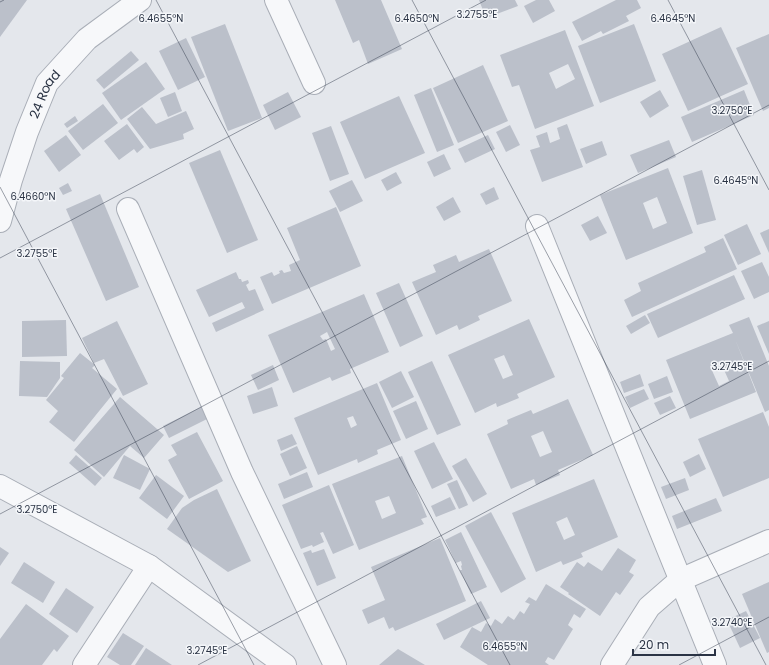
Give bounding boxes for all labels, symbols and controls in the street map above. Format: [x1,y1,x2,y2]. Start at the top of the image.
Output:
text: 3.2755°E [457,7,498,22]
text: 6.4655°N [139,11,183,26]
text: 6.4650°N [395,11,439,26]
text: 6.4645°N [651,11,695,26]
street label: 24 Road [24,65,64,121]
text: 3.2750°E [712,103,753,118]
text: 6.4645°N [714,173,758,188]
text: 6.4660°N [11,189,55,204]
text: 3.2755°E [17,246,58,261]
text: 3.2745°E [712,359,753,374]
text: 3.2750°E [17,502,58,517]
text: 3.2740°E [712,615,753,630]
scale bar [633,631,715,657]
text: 20 m [639,636,669,653]
text: 6.4655°N [483,639,527,654]
text: 3.2745°E [187,643,228,658]

